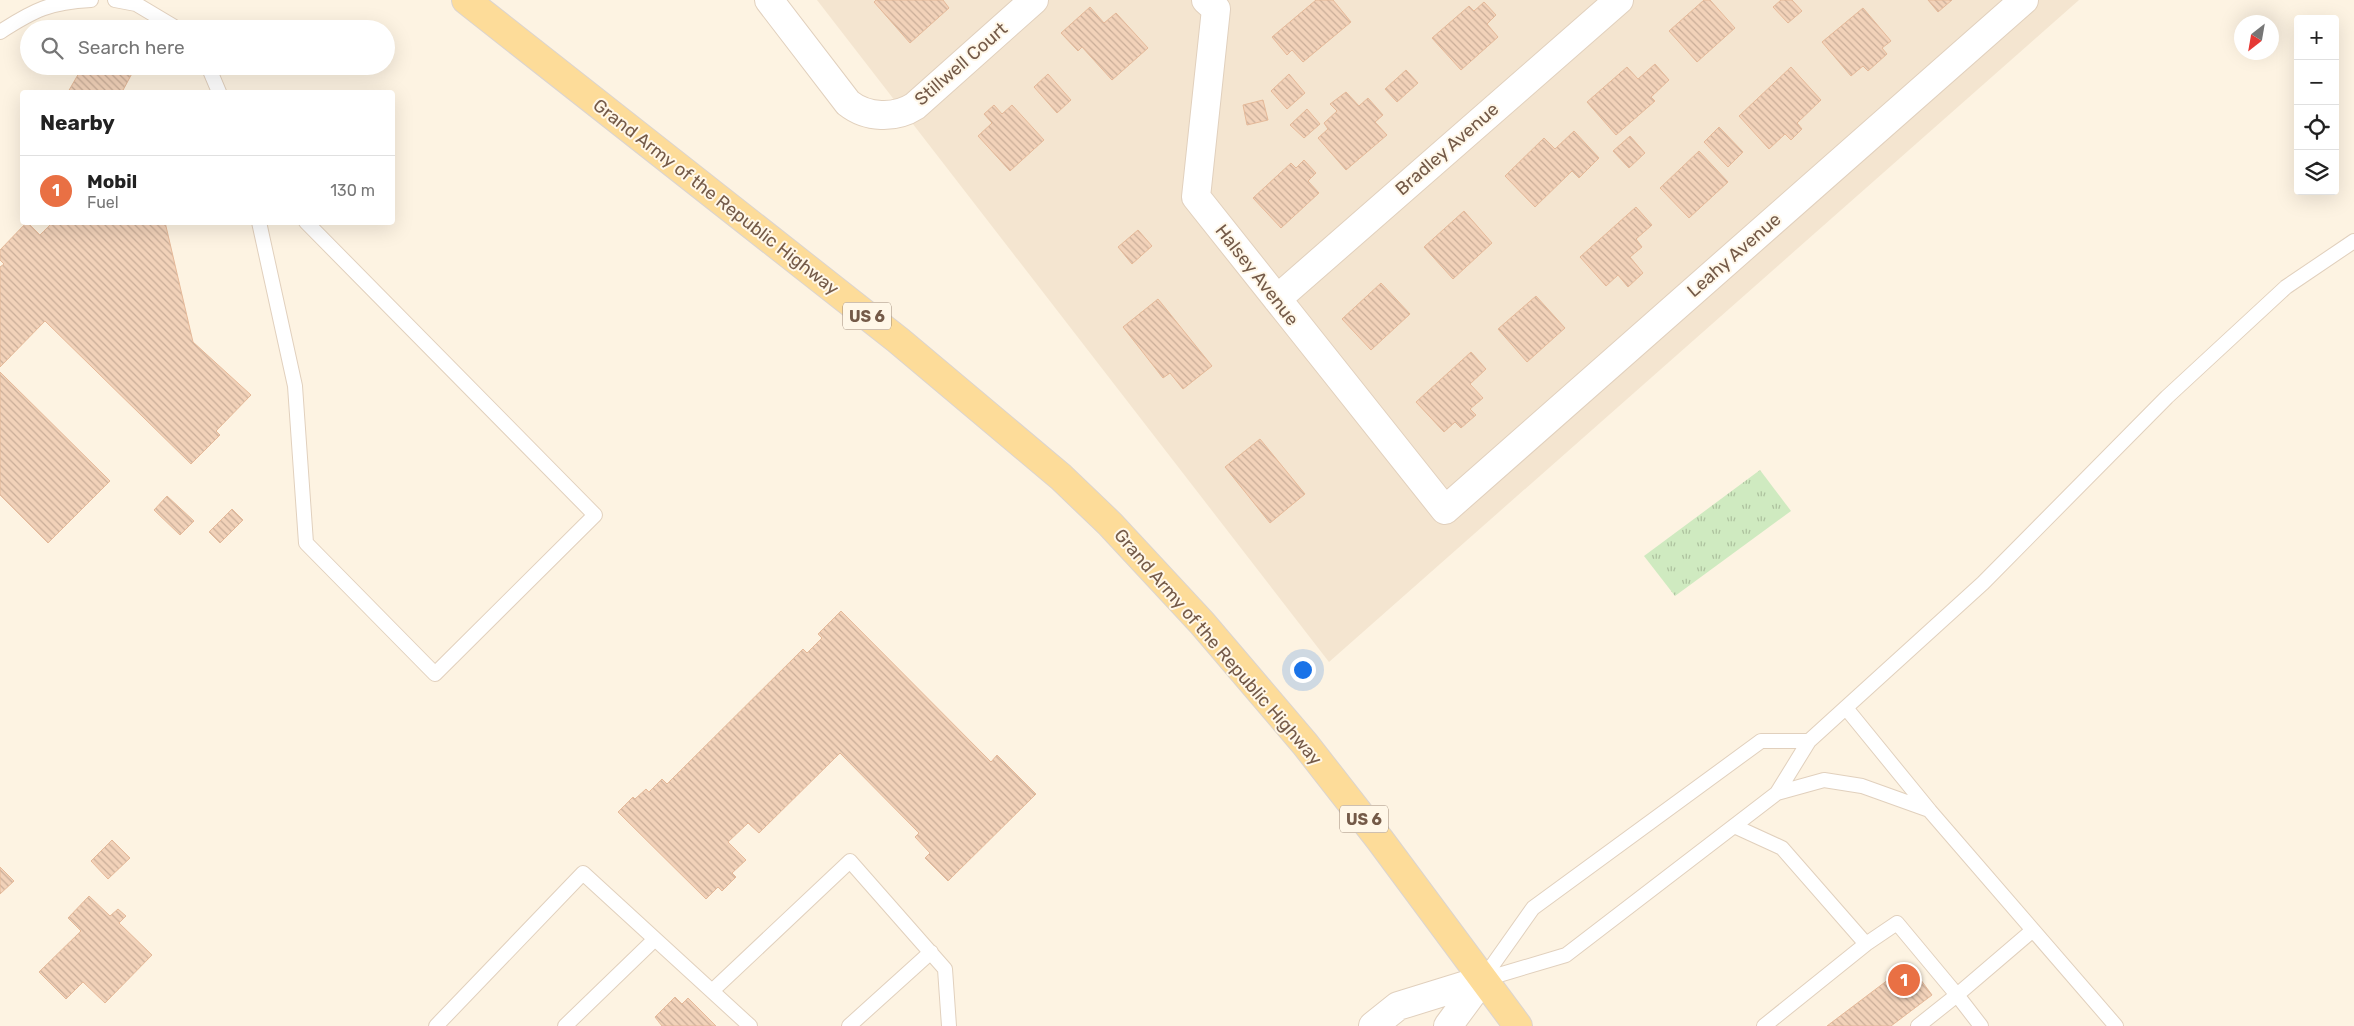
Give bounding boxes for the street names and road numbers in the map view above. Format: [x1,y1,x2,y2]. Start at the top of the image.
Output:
street label: Stillwell Court [910,18,1012,110]
street label: Grand Army of the Republic Highway [589,94,843,300]
street label: Bradley Avenue [1391,98,1503,200]
street label: Leahy Avenue [1683,208,1785,302]
street label: Halsey Avenue [1211,220,1303,330]
road number: US 6 [843,302,891,330]
street label: Grand Army of the Republic Highway [1109,524,1327,770]
road number: US 6 [1340,806,1388,832]

